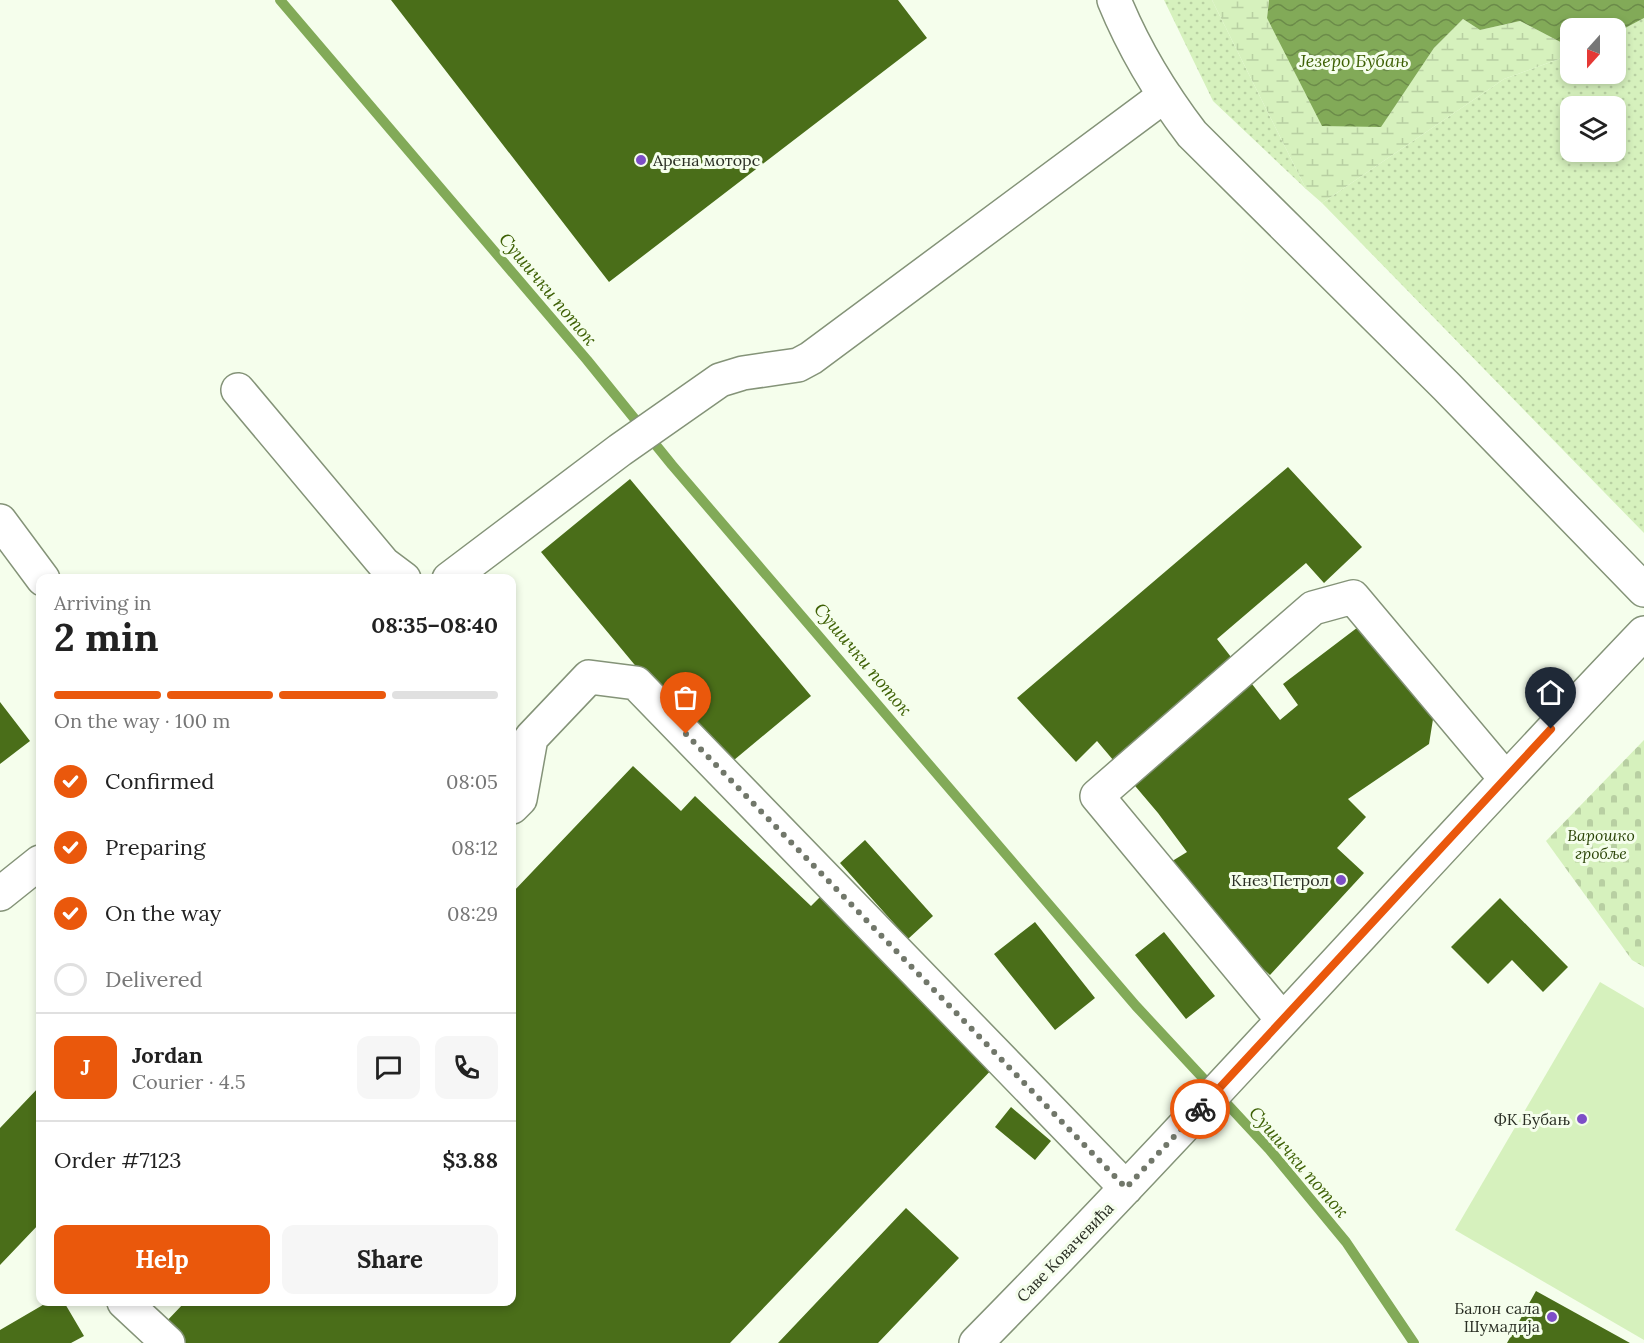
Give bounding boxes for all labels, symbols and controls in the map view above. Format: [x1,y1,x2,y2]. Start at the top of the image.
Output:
north arrow [1560,18,1626,84]
map controls [1560,18,1626,162]
water label: Језеро Бубањ [1298,49,1409,72]
button: layers [1560,96,1626,162]
place label: Арена моторс [652,150,760,170]
marker: Арена моторс [634,153,648,167]
water label: Сушички поток [494,228,602,350]
text: Arriving in [54,590,151,615]
water label: Сушички поток [809,598,917,720]
text: 08:35–08:40 [371,611,498,639]
text: 2 min [54,612,159,662]
pin [1525,667,1576,729]
pin [660,672,711,734]
icon: home [1534,676,1567,709]
icon: bag [669,681,702,714]
text: On the way · 100 m [54,708,230,733]
icon: check [54,765,87,798]
text: Confirmed [105,767,214,795]
text: 08:05 [446,769,498,794]
park label: Варошко гробље [1567,825,1635,863]
icon: check [54,831,87,864]
text: Preparing [105,833,205,861]
text: 08:12 [451,835,498,860]
place label: Кнез Петрол [1231,870,1329,890]
marker: Кнез Петрол [1334,873,1348,887]
icon: check [54,897,87,930]
text: On the way [105,899,221,927]
text: 08:29 [447,901,498,926]
text: Delivered [105,965,203,993]
button: chat [357,1036,420,1099]
button: phone [435,1036,498,1099]
text: Jordan [132,1041,203,1069]
text: J [81,1053,90,1081]
text: Courier · 4.5 [132,1069,246,1094]
courier [1170,1079,1230,1139]
icon: bike [1184,1093,1217,1126]
water label: Сушички поток [1244,1102,1354,1222]
place label: ФК Бубањ [1494,1109,1570,1129]
marker: ФК Бубањ [1575,1112,1589,1126]
text: Order #7123 [54,1146,181,1174]
text: $3.88 [442,1146,498,1174]
street label: Саве Ковачевића [1012,1198,1118,1306]
button: Help [54,1225,270,1294]
button: Share [282,1225,498,1294]
place label: Балон сала Шумадија [1454,1298,1540,1336]
marker: Балон сала Шумадија [1545,1310,1559,1324]

